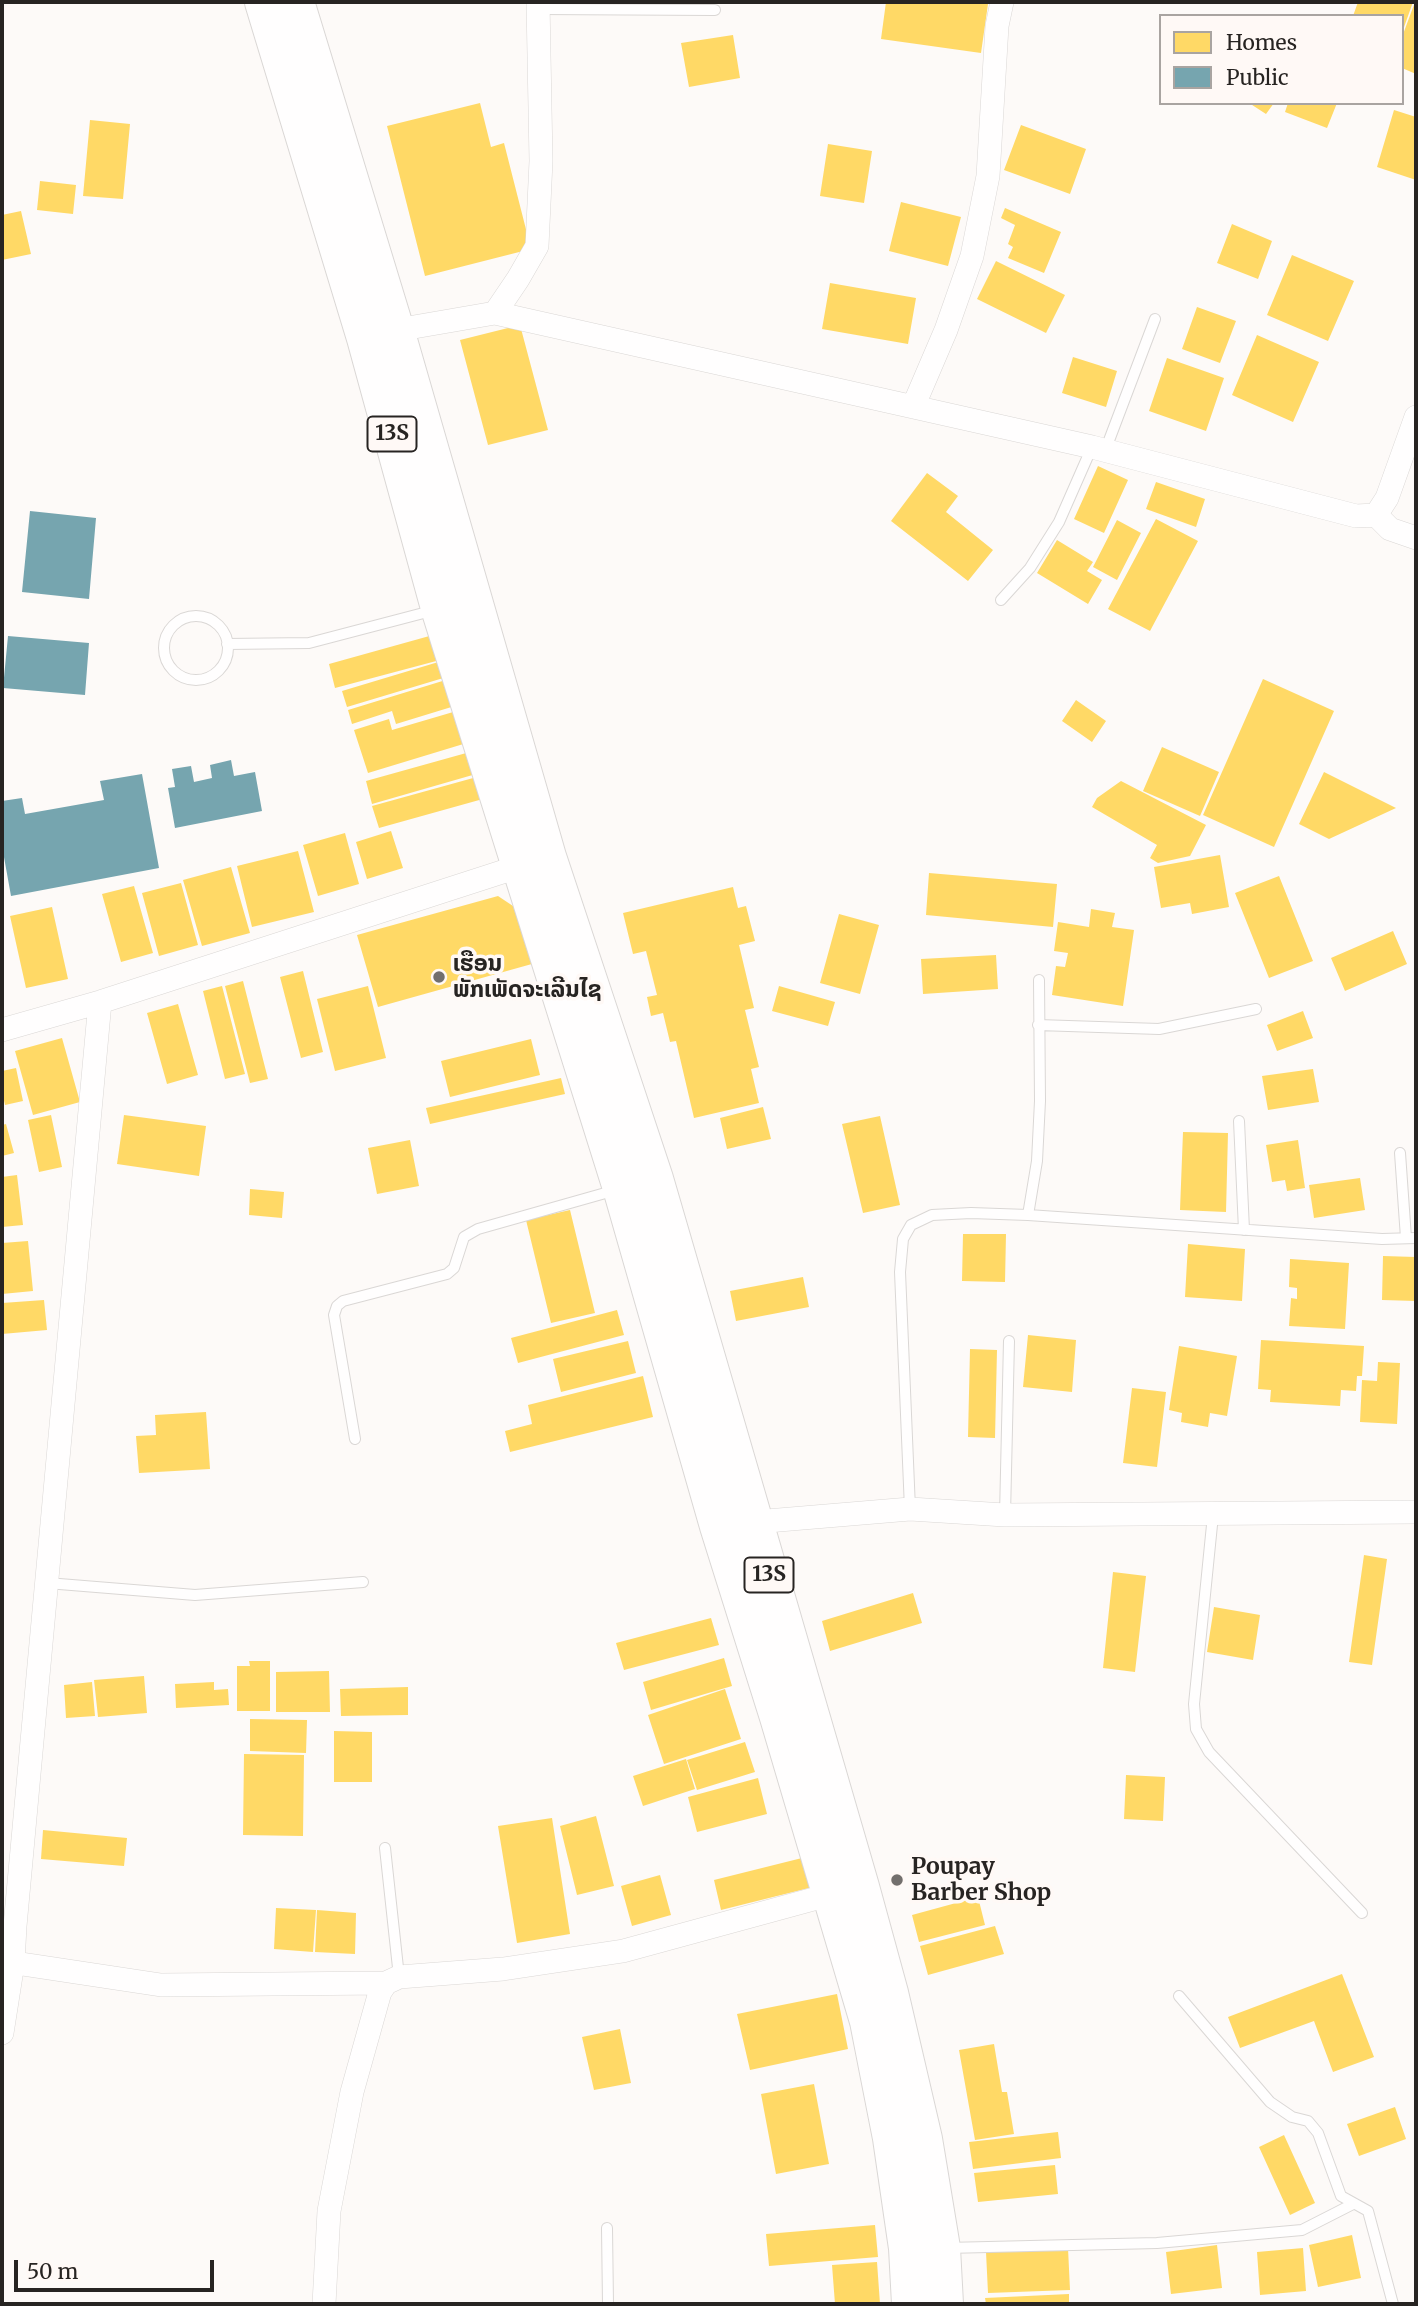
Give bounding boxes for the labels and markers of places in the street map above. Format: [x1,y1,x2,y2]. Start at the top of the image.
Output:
place label: ເຮືອນ ພັກເພັດຈະເລີນໄຊ [453,950,602,1004]
marker: ເຮືອນ ພັກເພັດຈະເລີນໄຊ [431,969,447,985]
place label: Poupay Barber Shop [911,1853,1051,1907]
marker: Poupay Barber Shop [889,1872,905,1888]

